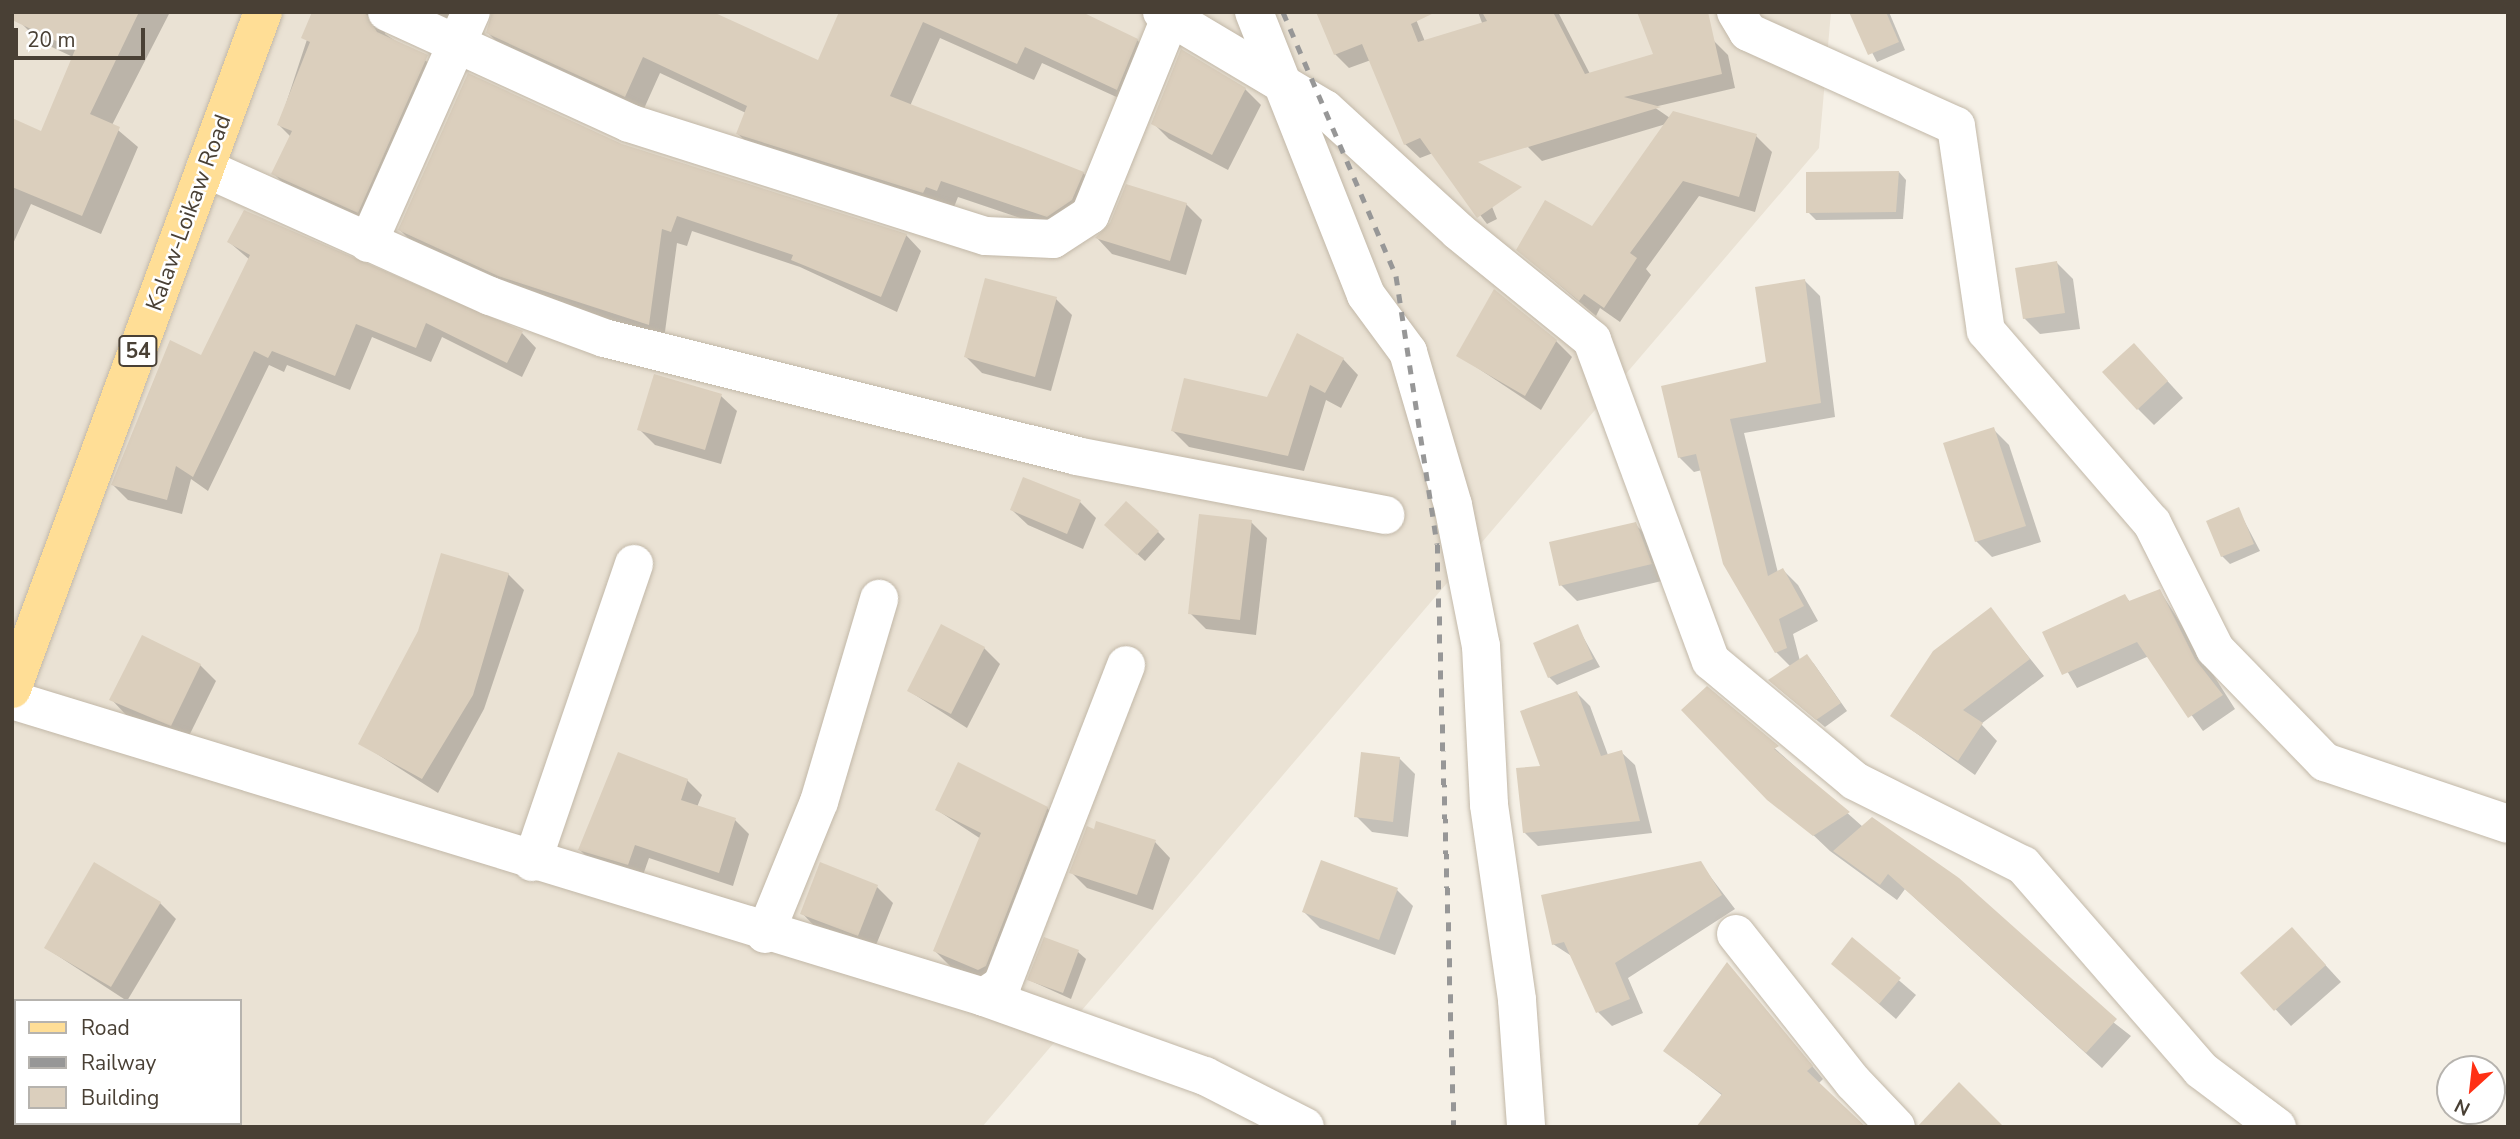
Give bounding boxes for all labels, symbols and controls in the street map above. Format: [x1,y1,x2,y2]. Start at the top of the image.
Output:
scale bar [18,14,149,58]
text: 20 m [27,26,76,54]
street label: Kalaw-Loikaw Road [141,111,237,315]
road number: 54 [117,334,159,368]
legend [14,999,242,1125]
text: Road [81,1014,130,1042]
text: Railway [81,1049,156,1077]
north arrow [2436,1055,2506,1125]
text: Building [81,1084,159,1112]
text: N [2450,1092,2475,1122]

